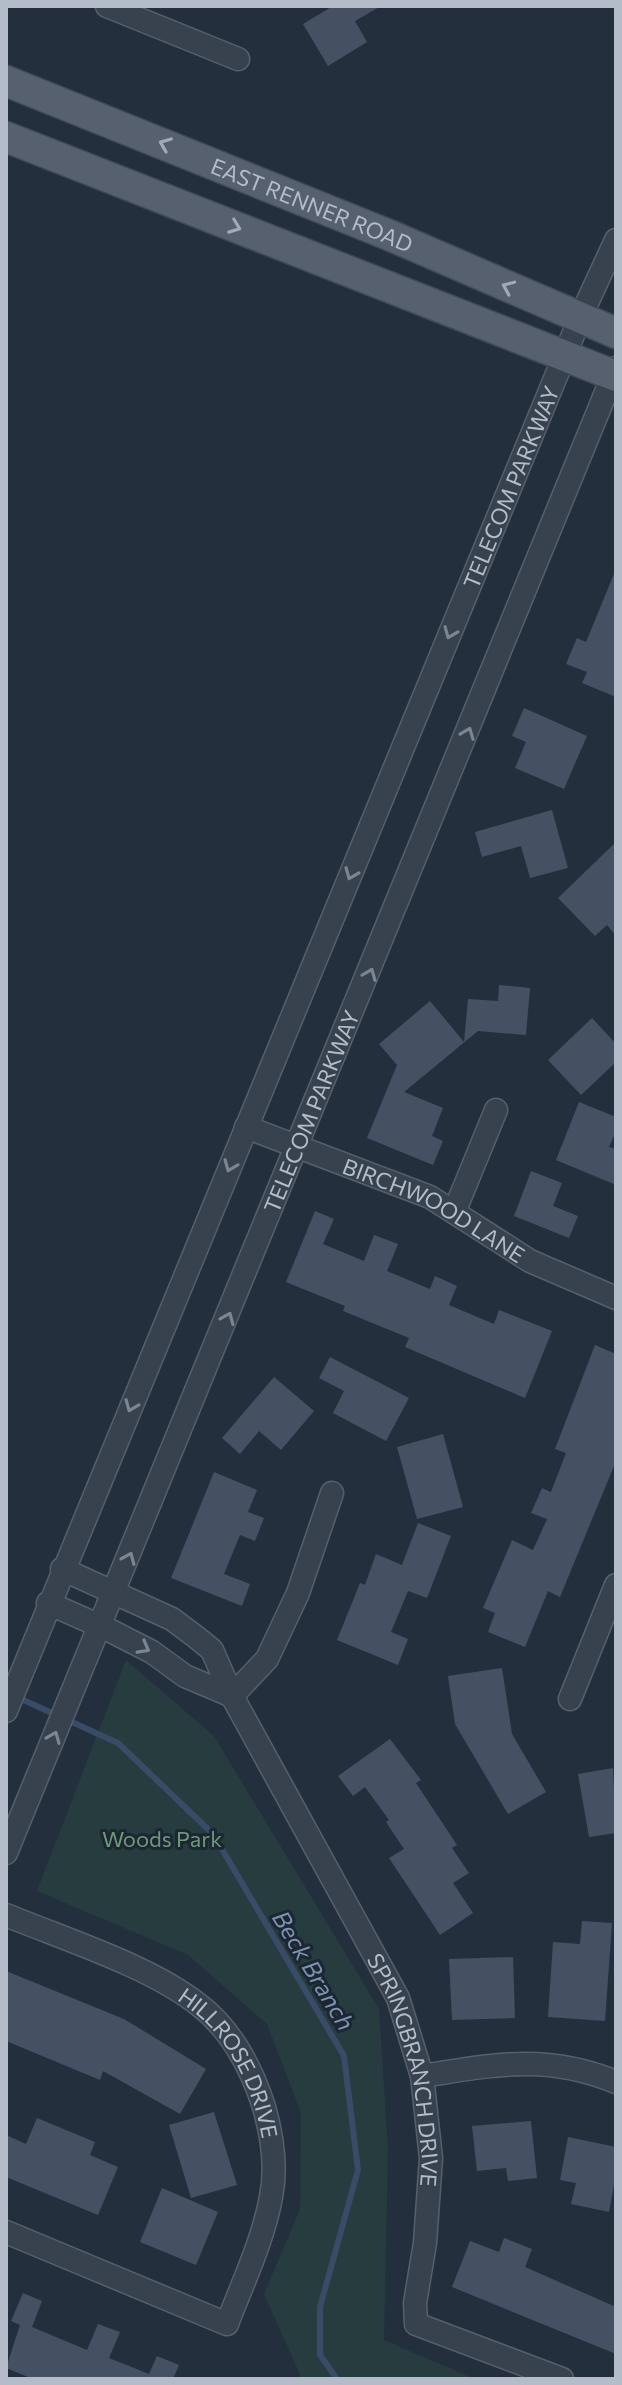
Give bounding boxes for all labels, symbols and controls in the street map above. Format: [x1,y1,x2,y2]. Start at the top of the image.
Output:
one-way arrow [159,138,173,154]
street label: EAST RENNER ROAD [207,151,417,257]
one-way arrow [227,217,241,234]
one-way arrow [502,280,516,296]
street label: TELECOM PARKWAY [457,382,564,592]
one-way arrow [444,625,460,639]
one-way arrow [458,727,474,741]
one-way arrow [345,866,361,880]
one-way arrow [360,968,376,982]
street label: TELECOM PARKWAY [257,1006,364,1216]
street label: BIRCHWOOD LANE [339,1152,530,1268]
one-way arrow [224,1158,240,1172]
one-way arrow [219,1312,235,1326]
one-way arrow [125,1398,141,1412]
one-way arrow [119,1552,135,1566]
one-way arrow [135,1638,150,1654]
one-way arrow [44,1731,60,1745]
park label: Woods Park [102,1825,222,1852]
water label: Beck Branch [267,1905,361,2035]
street label: SPRINGBRANCH DRIVE [362,1948,444,2188]
street label: HILLROSE DRIVE [174,1981,284,2140]

